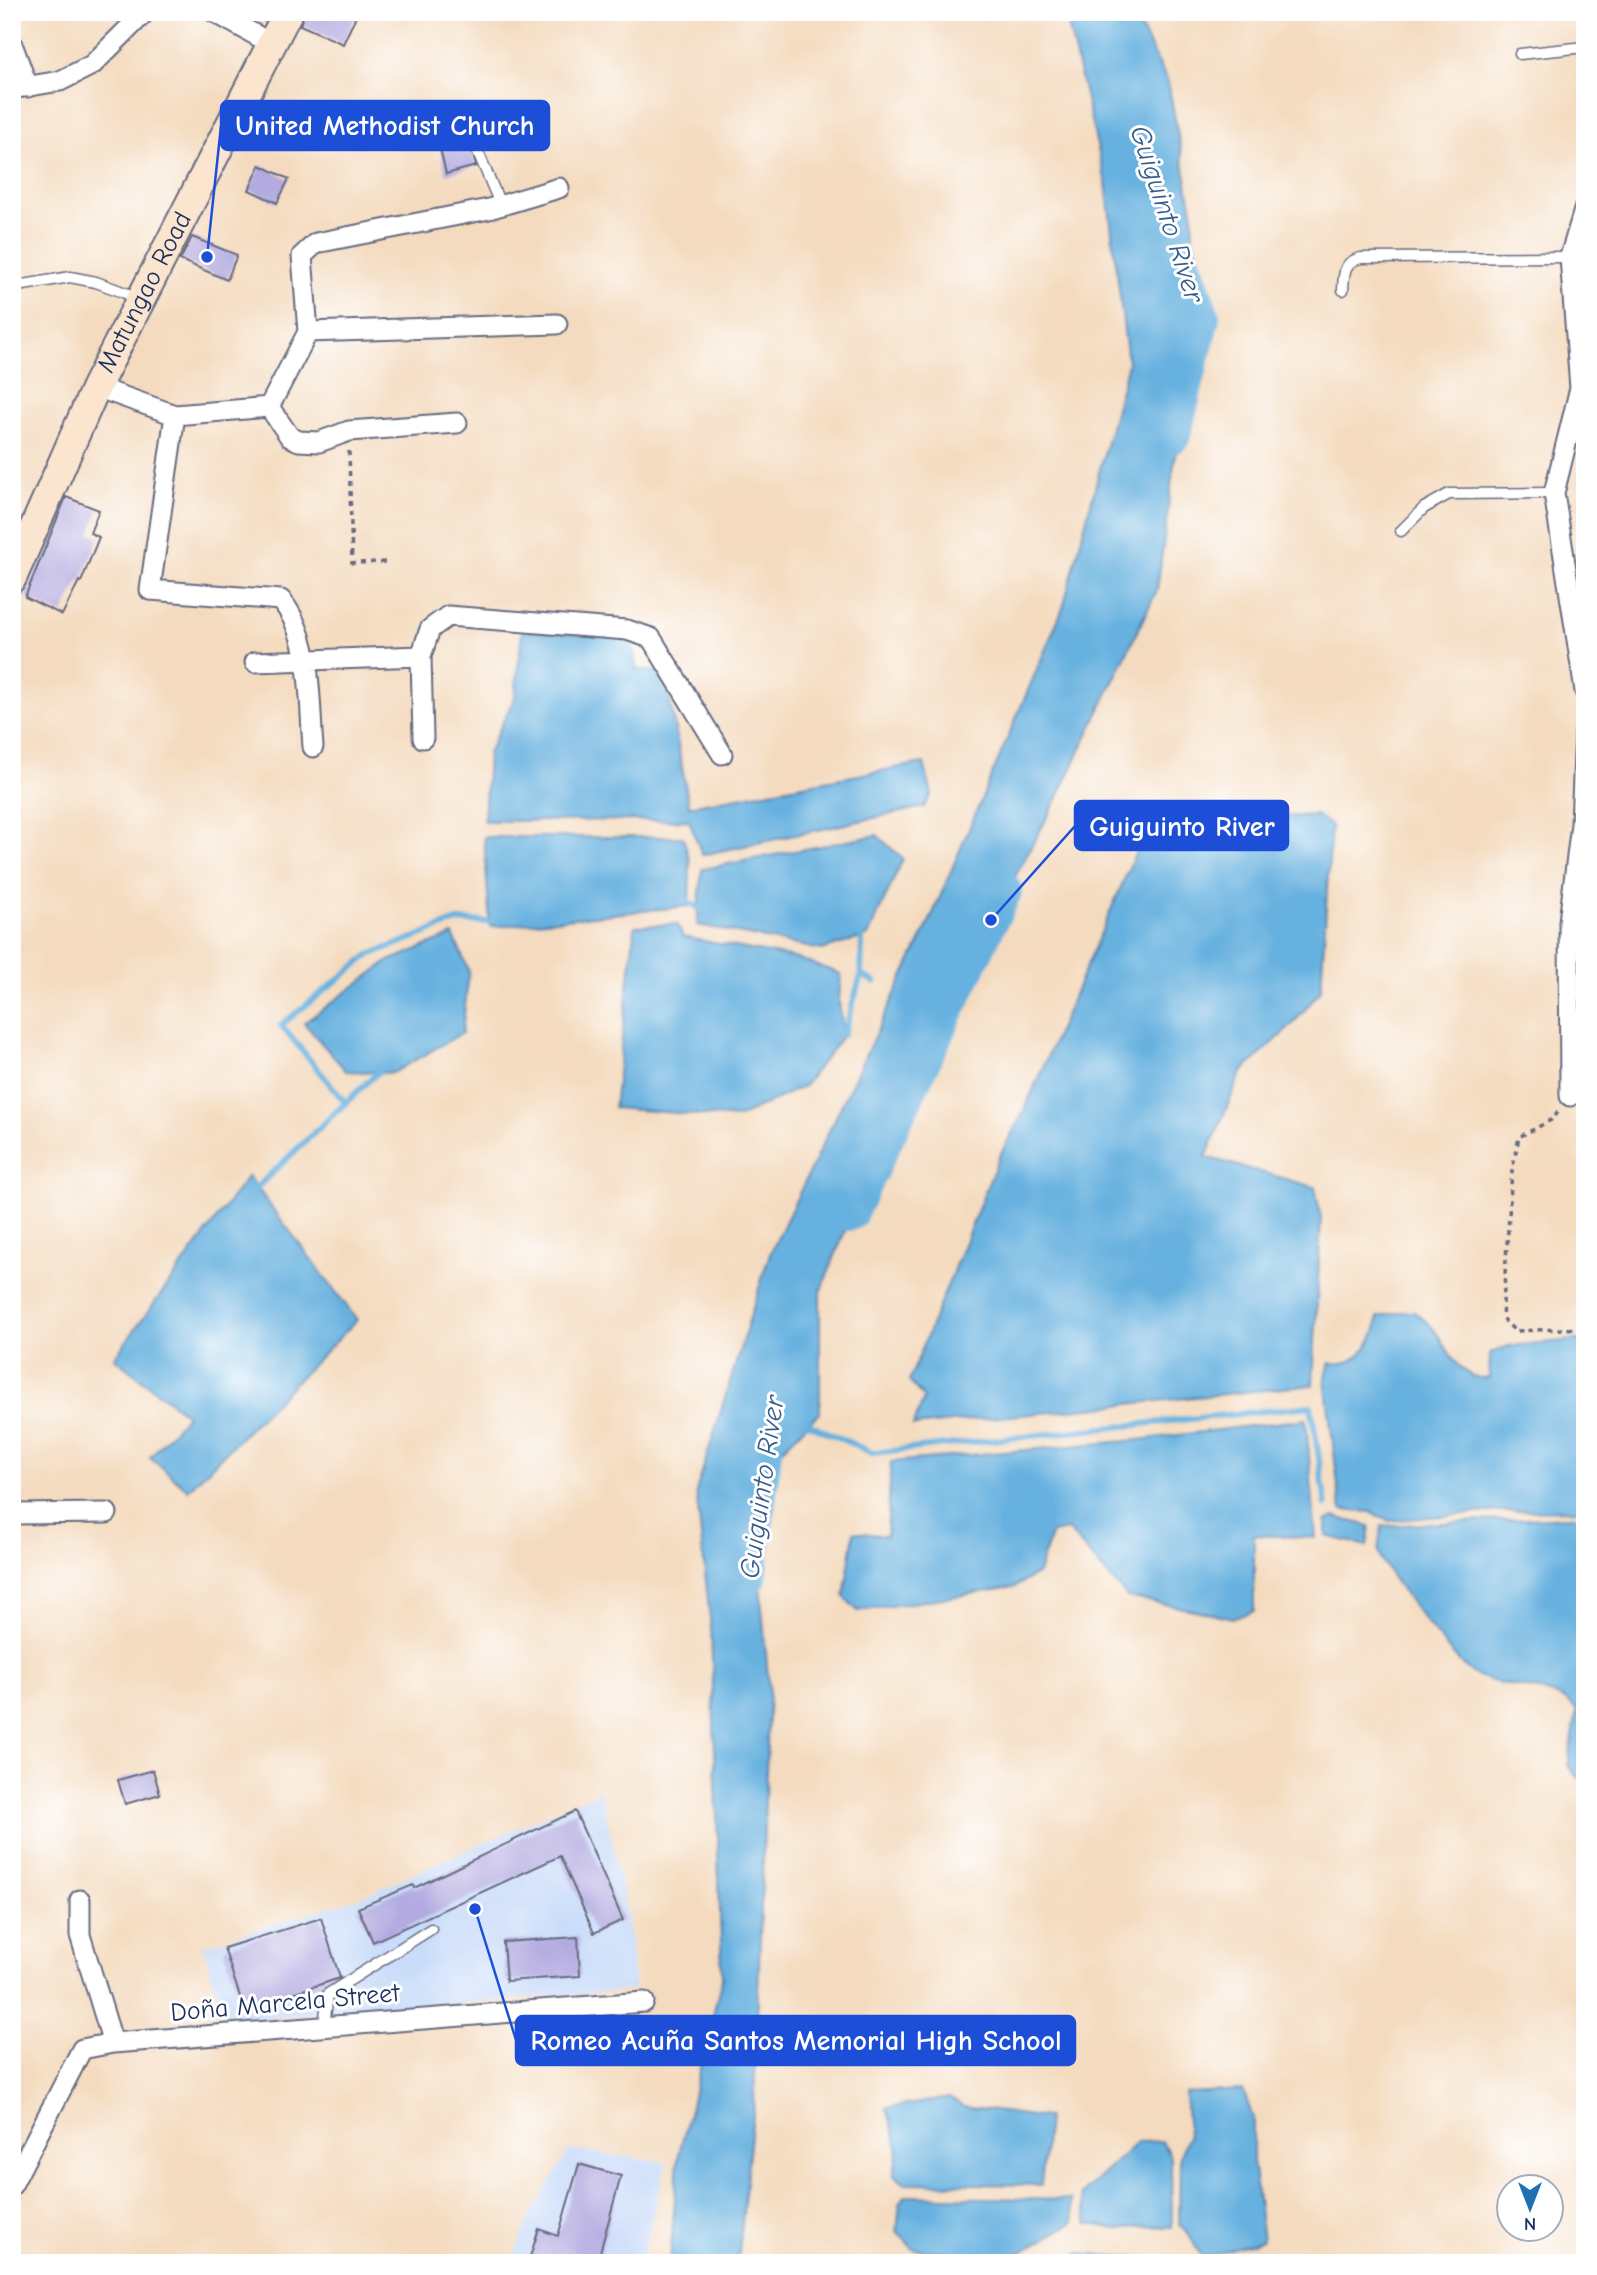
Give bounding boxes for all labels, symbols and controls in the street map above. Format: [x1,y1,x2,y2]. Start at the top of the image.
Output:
callout: United Methodist Church [221,101,549,150]
text: United Methodist Church [235,110,535,142]
water label: Guiguinto River [1123,121,1211,308]
street label: Matungao Road [91,207,198,378]
callout: Guiguinto River [1075,801,1288,850]
text: Guiguinto River [1089,811,1275,843]
water label: Guiguinto River [733,1392,791,1580]
street label: Doña Marcela Street [169,1978,402,2028]
callout: Romeo Acuña Santos Memorial High School [516,2016,1075,2065]
text: Romeo Acuña Santos Memorial High School [530,2025,1062,2057]
north arrow [1496,2174,1566,2244]
text: N [1524,2213,1536,2235]

